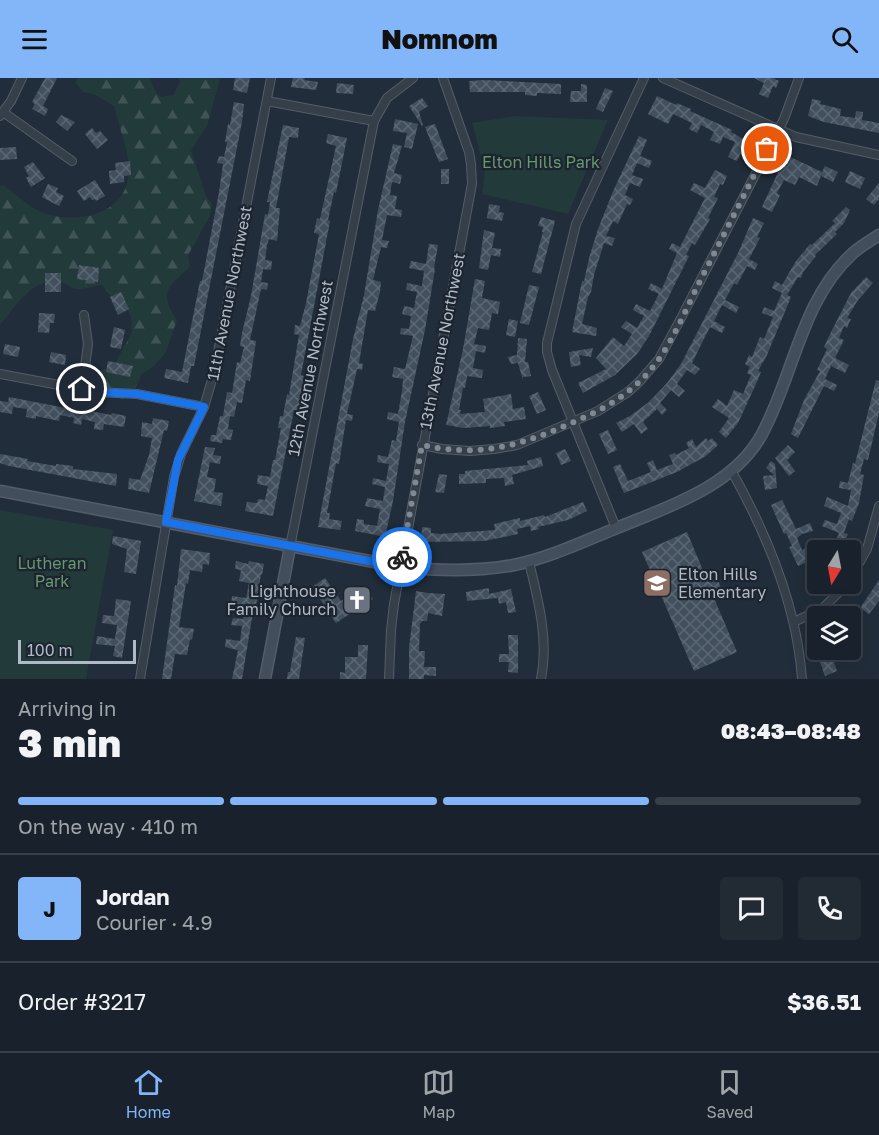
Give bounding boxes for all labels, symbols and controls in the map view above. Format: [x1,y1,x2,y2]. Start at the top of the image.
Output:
icon: menu [18,23,51,56]
text: Nomnom [381,23,498,55]
icon: search [828,23,861,56]
pin [741,123,792,174]
icon: bag [750,132,783,165]
park label: Elton Hills Park [482,152,600,172]
street label: 11th Avenue Northwest [202,204,256,382]
street label: 13th Avenue Northwest [415,251,469,431]
street label: 12th Avenue Northwest [283,278,337,458]
pin [56,363,107,414]
icon: home [65,372,98,405]
courier [372,527,432,587]
north arrow [807,540,861,594]
map controls [807,540,861,660]
icon: bike [386,541,419,574]
park label: Lutheran Park [18,553,86,591]
place label: Elton Hills Elementary [678,564,766,602]
school or university icon: Elton Hills Elementary [641,567,673,599]
place label: Lighthouse Family Church [227,581,336,619]
church icon: Lighthouse Family Church [341,584,373,616]
button: layers [807,606,861,660]
scale bar [18,637,136,664]
text: 100 m [27,640,73,660]
text: Arriving in [18,696,116,720]
text: 08:43–08:48 [721,717,861,744]
text: 3 min [18,719,121,766]
text: On the way · 410 m [18,814,198,838]
button: chat [720,877,783,940]
button: phone [798,877,861,940]
text: Jordan [96,883,170,910]
text: J [43,895,56,922]
text: Courier · 4.9 [96,910,213,934]
text: Order #3217 [18,988,146,1015]
text: $36.51 [787,988,861,1015]
tab: Home [126,1066,171,1122]
tab: Map [422,1066,455,1122]
tab: Saved [707,1066,753,1122]

